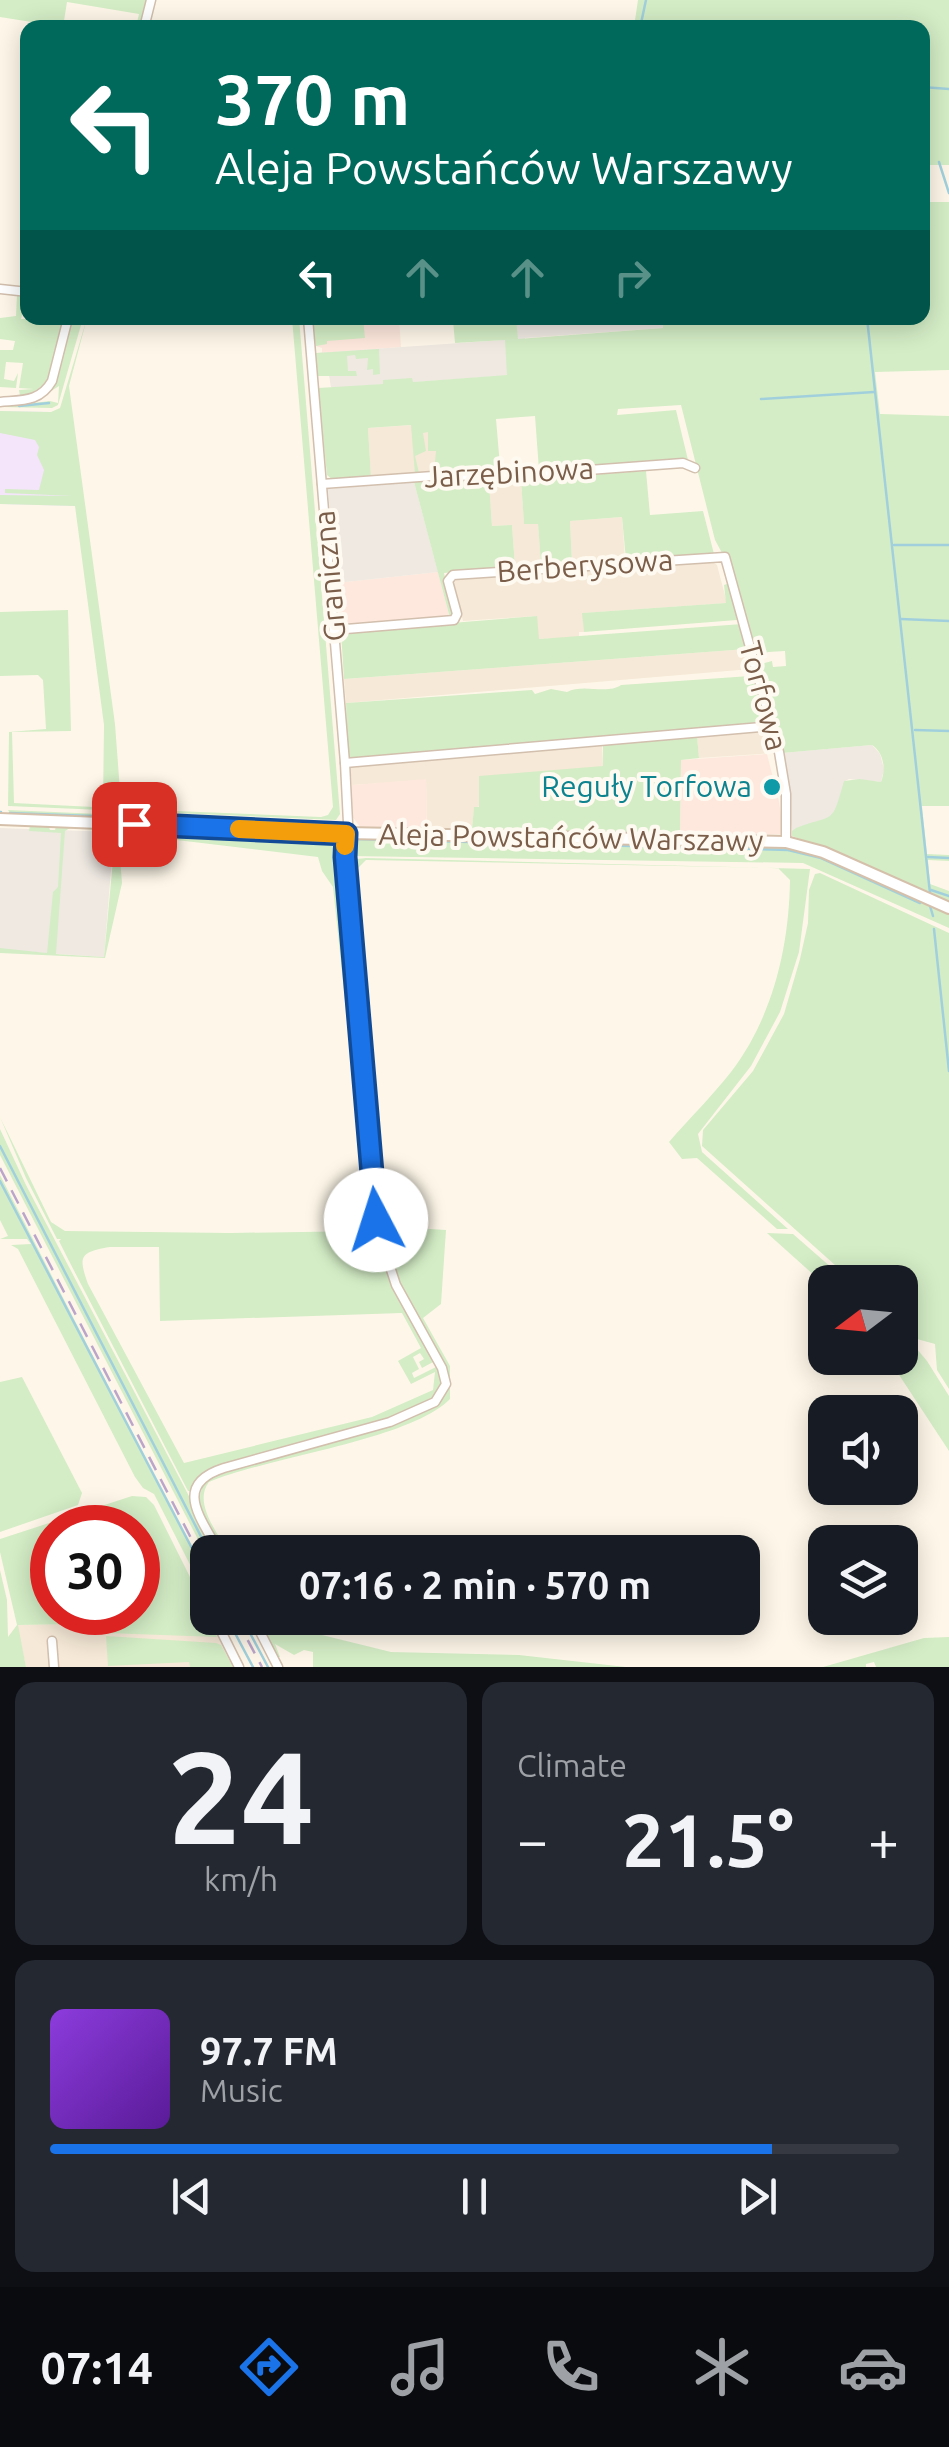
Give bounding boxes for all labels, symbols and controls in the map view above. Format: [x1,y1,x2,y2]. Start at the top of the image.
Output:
icon: left [50,60,180,190]
text: 370 m [215,60,410,138]
text: Aleja Powstańców Warszawy [215,142,793,193]
icon: left [290,250,345,305]
icon: ahead [395,250,450,305]
icon: ahead [500,250,555,305]
icon: right [605,250,660,305]
street label: Jarzębinowa [423,451,595,493]
street label: Graniczna [306,509,352,643]
street label: Berberysowa [496,542,674,588]
street label: Torfowa [733,637,795,754]
place label: Reguły Torfowa [541,769,752,803]
marker: Reguły Torfowa [761,776,783,798]
pin [92,782,177,867]
icon: arrive [107,797,162,852]
street label: Aleja Powstańców Warszawy [378,817,764,857]
position arrow [324,1168,428,1272]
north arrow [808,1265,918,1375]
map controls [808,1265,918,1635]
button: sound [808,1395,918,1505]
speed limit sign: 30 [30,1505,160,1635]
button: layers [808,1525,918,1635]
text: 07:16 · 2 min · 570 m [299,1564,651,1606]
text: 24 [168,1723,314,1869]
text: Climate [517,1747,627,1783]
text: 21.5° [622,1797,794,1881]
text: − [517,1809,548,1870]
text: + [868,1809,899,1870]
text: km/h [204,1861,278,1897]
text: 97.7 FM [200,2030,338,2072]
text: Music [200,2072,283,2108]
icon: previous [164,2169,219,2224]
icon: pause [447,2169,502,2224]
icon: next [730,2169,785,2224]
icon: directions [234,2332,304,2402]
icon: music [385,2332,455,2402]
icon: phone [536,2332,606,2402]
icon: climate [687,2332,757,2402]
icon: car [838,2332,908,2402]
text: 07:14 [41,2342,153,2393]

